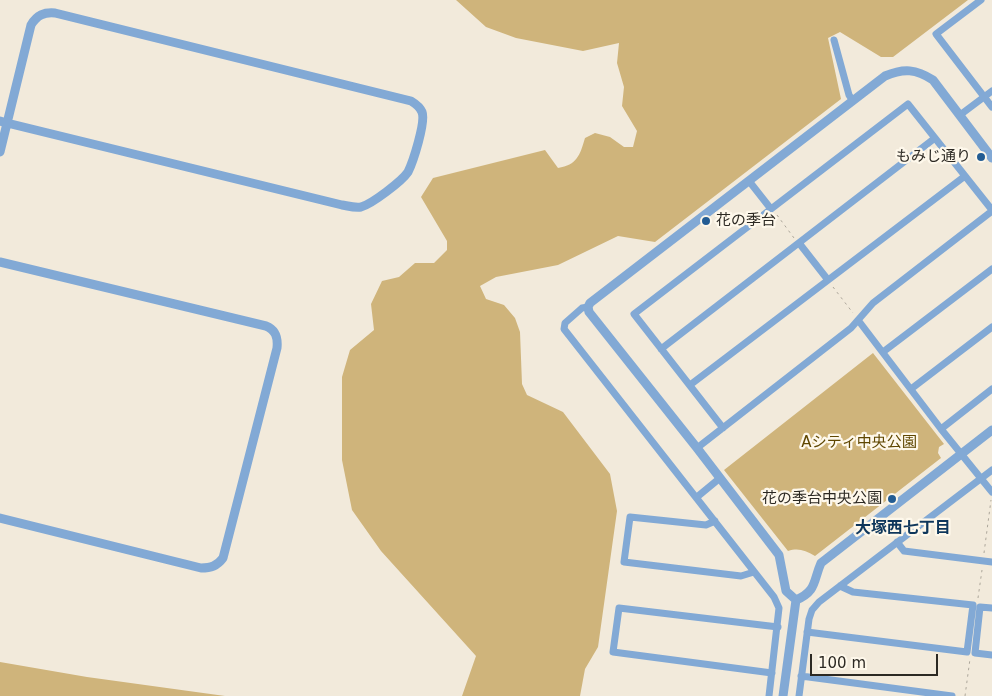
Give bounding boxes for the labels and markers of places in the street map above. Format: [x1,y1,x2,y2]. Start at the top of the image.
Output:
place label: もみじ通り [896,148,971,166]
marker: もみじ通り [975,151,987,163]
place label: 花の季台 [716,212,776,230]
marker: 花の季台 [700,215,712,227]
place label: 花の季台中央公園 [762,490,882,508]
marker: 花の季台中央公園 [886,493,898,505]

